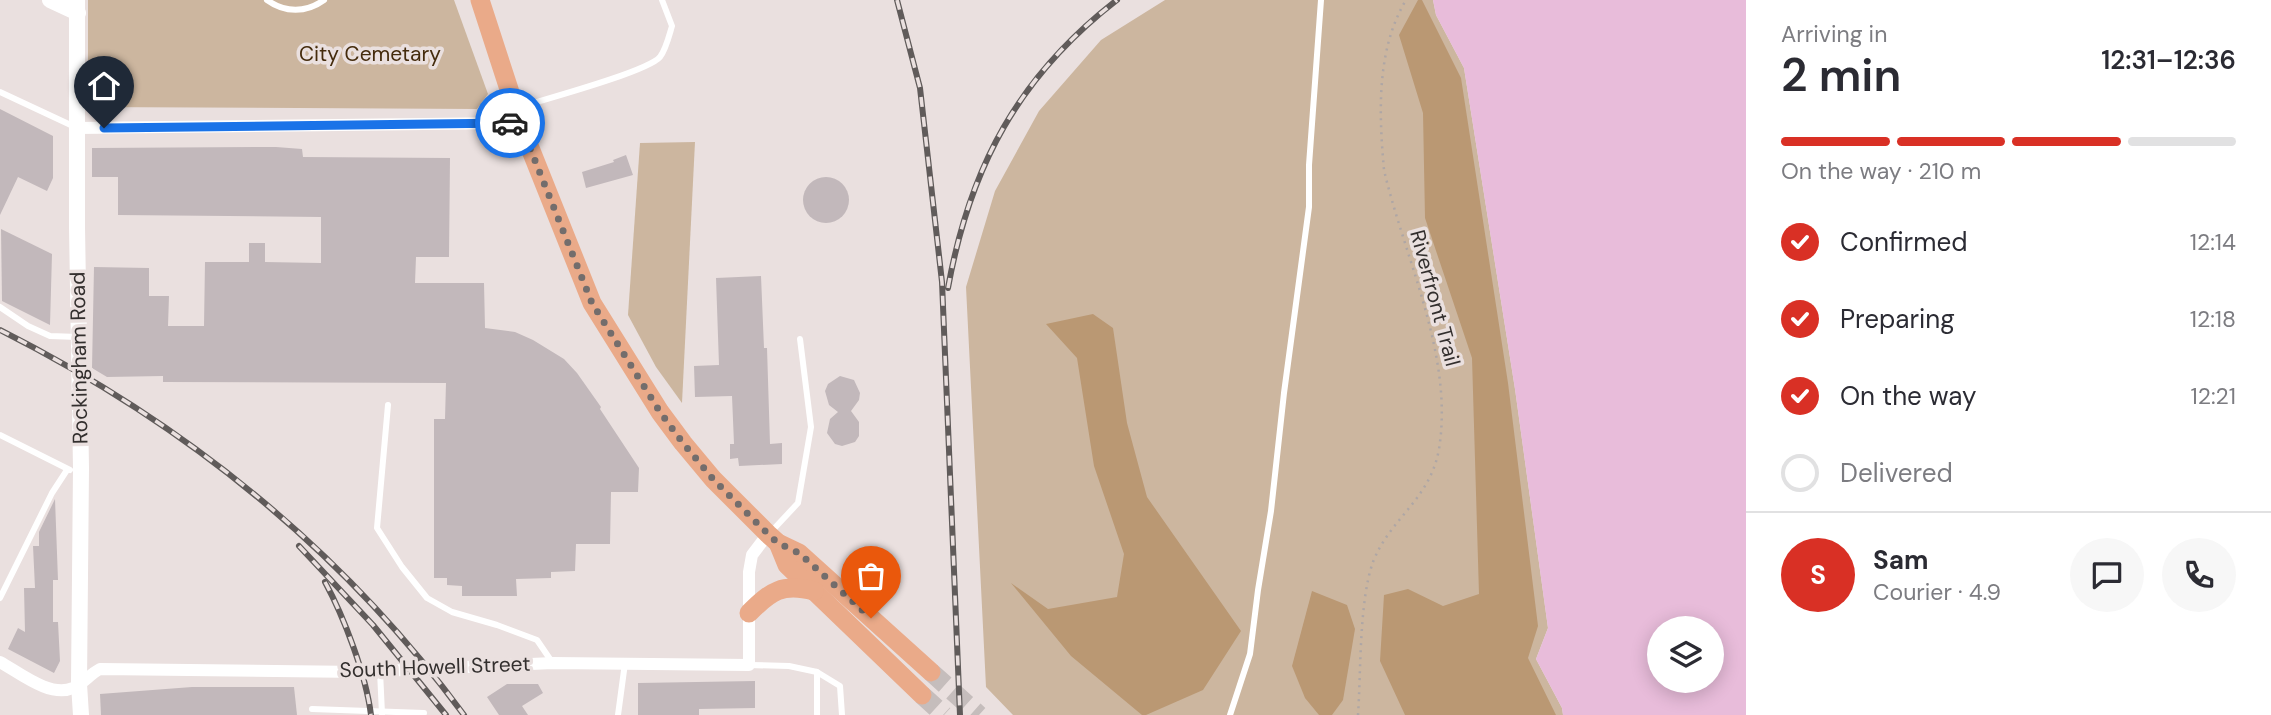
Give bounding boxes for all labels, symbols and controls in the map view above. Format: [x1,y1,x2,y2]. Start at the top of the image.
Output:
text: Arriving in [1781,19,1887,49]
park label: City Cemetary [299,40,441,68]
text: 12:31–12:36 [2101,43,2236,77]
text: 2 min [1781,45,1901,105]
pin [74,56,134,128]
icon: home [85,67,123,105]
courier [475,88,545,158]
icon: car [491,104,529,142]
text: On the way · 210 m [1781,156,1981,186]
icon: check [1781,223,1819,261]
text: Confirmed [1840,225,1967,259]
street label: Riverfront Trail [1403,227,1467,369]
text: 12:14 [2190,227,2236,257]
street label: Rockingham Road [63,272,95,444]
icon: check [1781,300,1819,338]
text: Preparing [1840,302,1955,336]
text: 12:18 [2190,304,2236,334]
icon: check [1781,377,1819,415]
text: On the way [1840,379,1976,413]
text: 12:21 [2191,381,2236,411]
text: Delivered [1840,456,1953,490]
button: chat [2070,538,2144,612]
button: phone [2162,538,2236,612]
text: Sam [1873,543,1928,577]
pin [841,546,901,618]
icon: bag [852,557,890,595]
text: S [1810,558,1826,592]
text: Courier · 4.9 [1873,577,2001,607]
map controls [1647,616,1724,693]
button: layers [1647,616,1724,693]
street label: South Howell Street [339,650,531,684]

